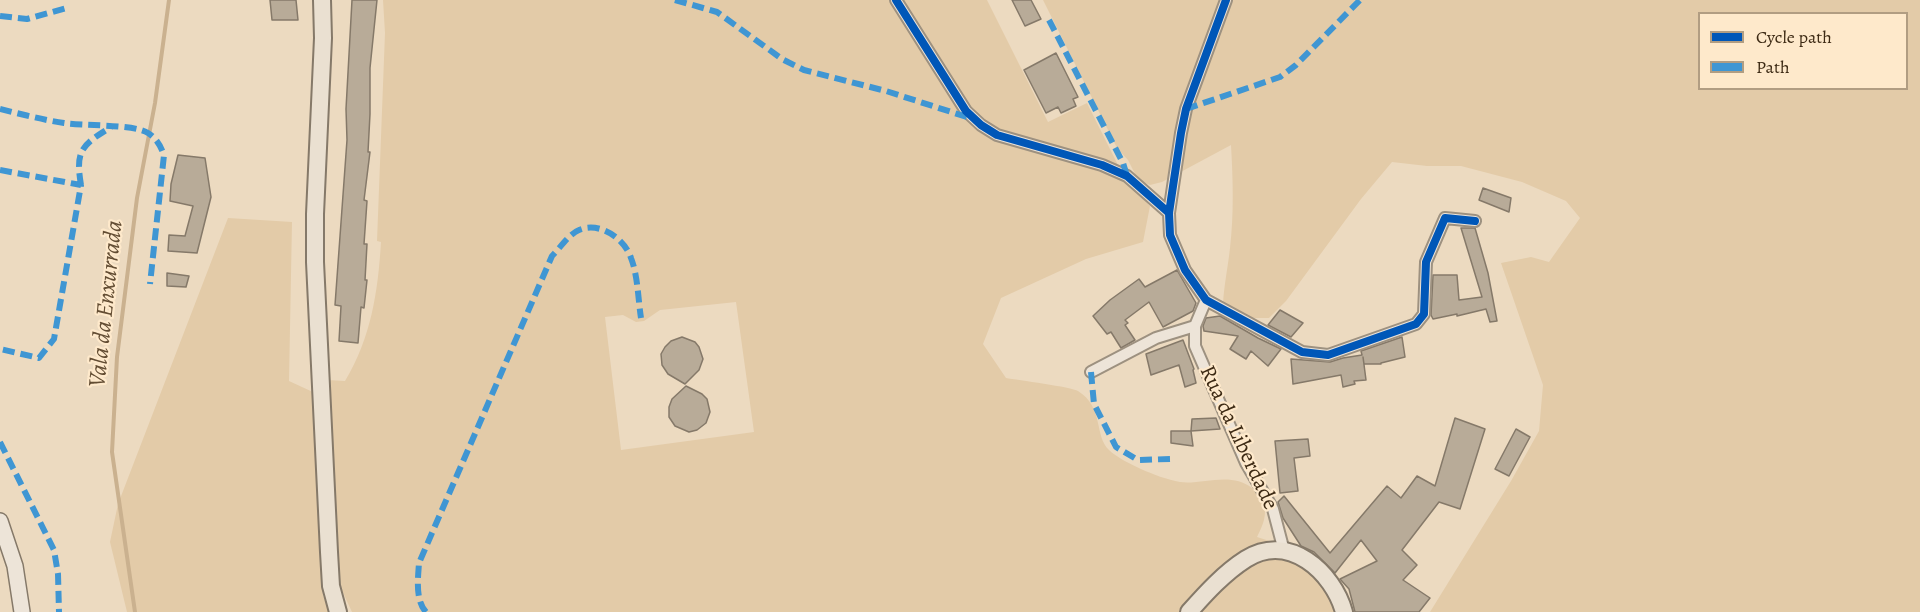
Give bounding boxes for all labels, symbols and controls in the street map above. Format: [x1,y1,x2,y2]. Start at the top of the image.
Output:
legend [1698,12,1908,90]
text: Cycle path [1756,25,1832,49]
text: Path [1756,55,1790,79]
water label: Vala da Enxurrada [84,219,130,389]
street label: Rua da Liberdade [1193,362,1283,514]

